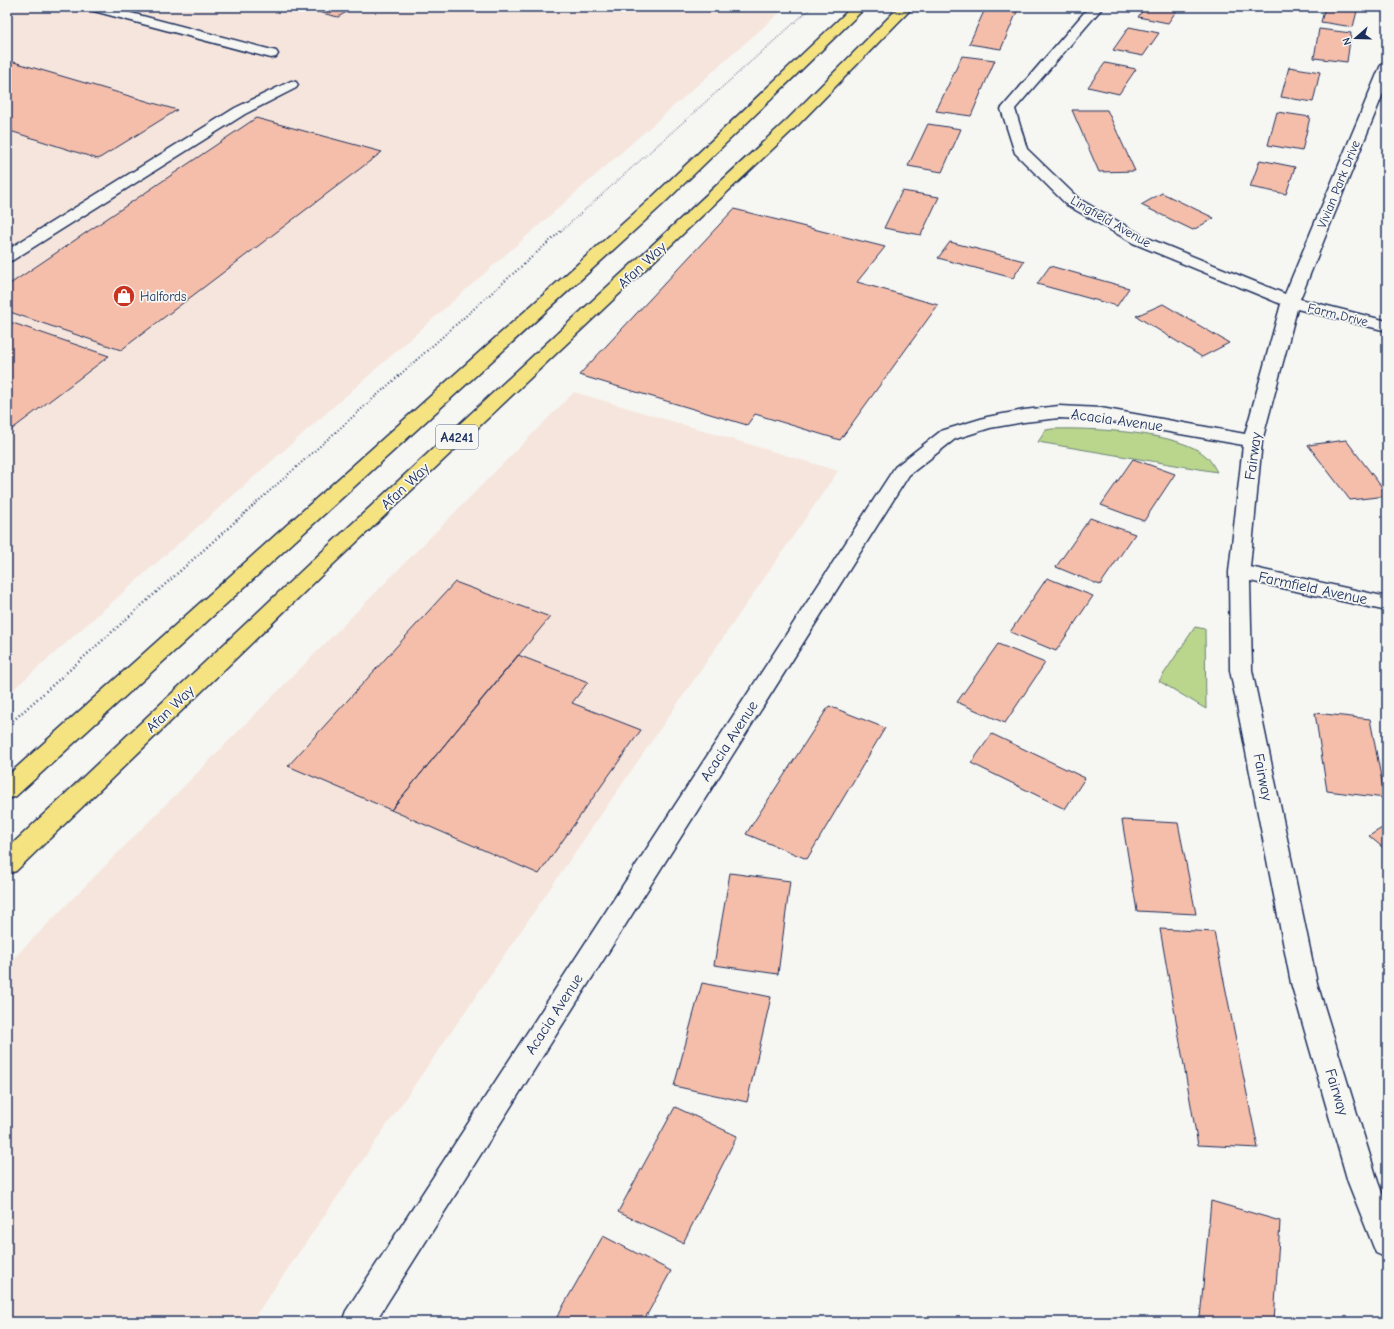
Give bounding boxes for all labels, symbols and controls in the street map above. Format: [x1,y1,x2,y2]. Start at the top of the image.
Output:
north arrow [1336,18,1376,58]
text: N [1340,36,1354,47]
street label: Vivian Park Drive [1314,137,1363,230]
street label: Lingfield Avenue [1068,192,1154,251]
street label: Afan Way [614,238,670,292]
shop icon: Halfords [111,283,137,309]
place label: Halfords [140,289,186,304]
street label: Farm Drive [1306,300,1370,329]
street label: Acacia Avenue [1070,405,1165,435]
road number: A4241 [436,425,478,449]
street label: Fairway [1241,431,1265,481]
street label: Afan Way [377,459,433,513]
street label: Farmfield Avenue [1257,568,1370,608]
street label: Afan Way [142,681,198,736]
street label: Acacia Avenue [696,697,762,785]
street label: Fairway [1250,752,1276,803]
street label: Acacia Avenue [521,970,587,1058]
street label: Fairway [1321,1066,1353,1118]

